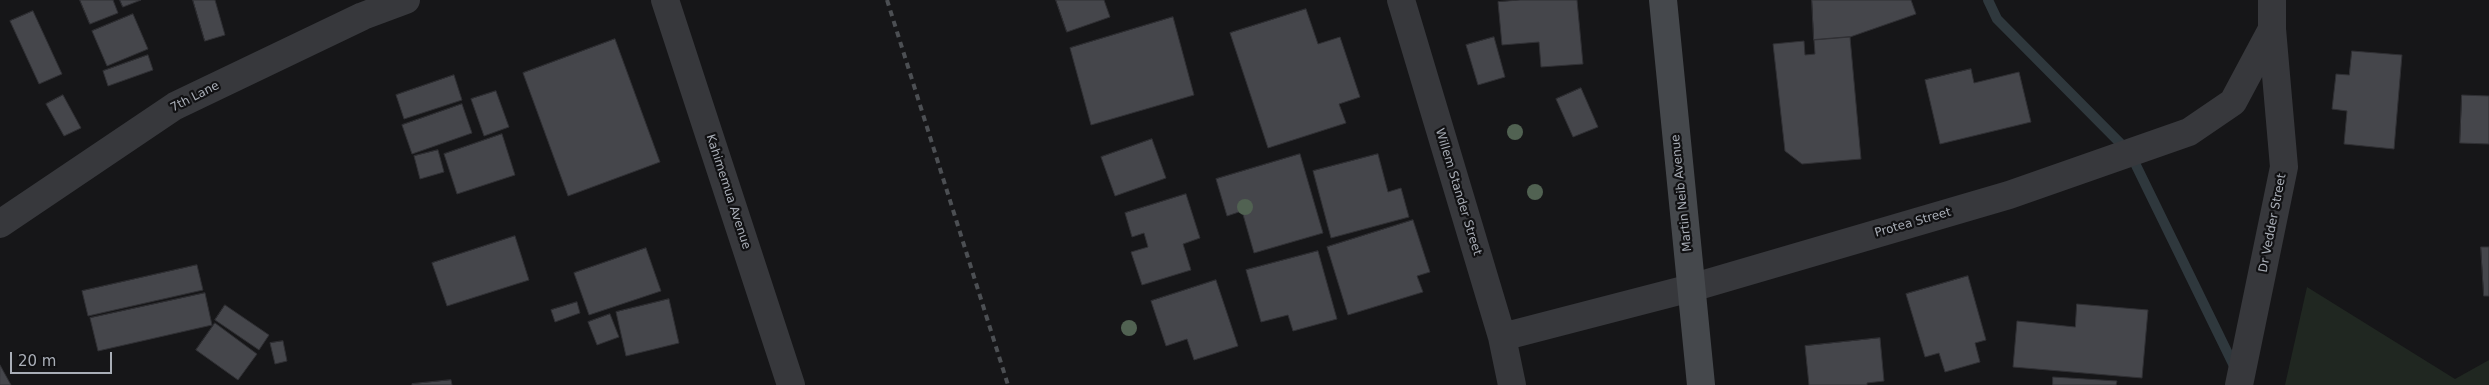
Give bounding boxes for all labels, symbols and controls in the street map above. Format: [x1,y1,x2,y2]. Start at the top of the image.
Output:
street label: 7th Lane [168,79,222,115]
street label: Willem Stander Street [1432,127,1484,257]
street label: Kahimemua Avenue [703,133,753,251]
street label: Martin Neib Avenue [1669,134,1695,252]
street label: Dr Vedder Street [2256,172,2290,274]
street label: Protea Street [1873,205,1953,241]
scale bar [12,342,115,374]
text: 20 m [18,352,56,370]

